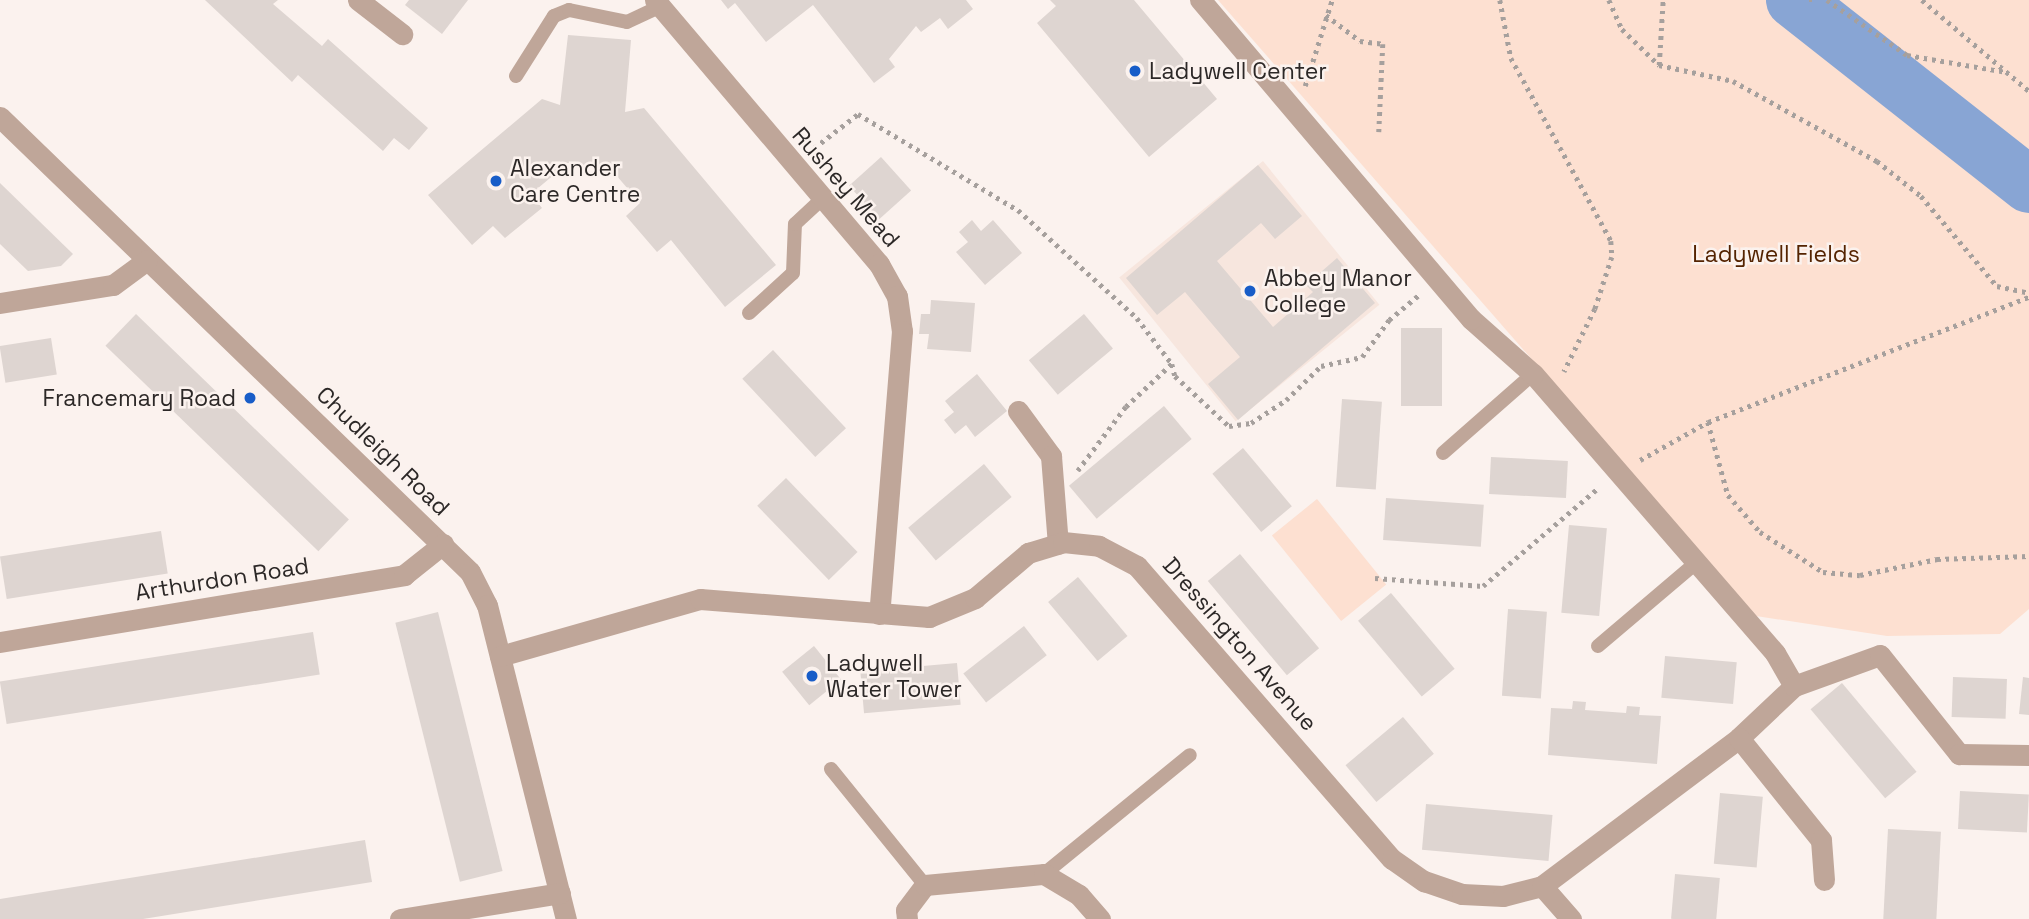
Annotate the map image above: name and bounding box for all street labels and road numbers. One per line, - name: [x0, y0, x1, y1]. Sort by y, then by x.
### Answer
- street label: Rushey Mead: [786, 121, 906, 253]
- street label: Chudleigh Road: [311, 381, 455, 521]
- street label: Dressington Avenue: [1157, 551, 1323, 737]
- street label: Arthurdon Road: [133, 552, 311, 606]

